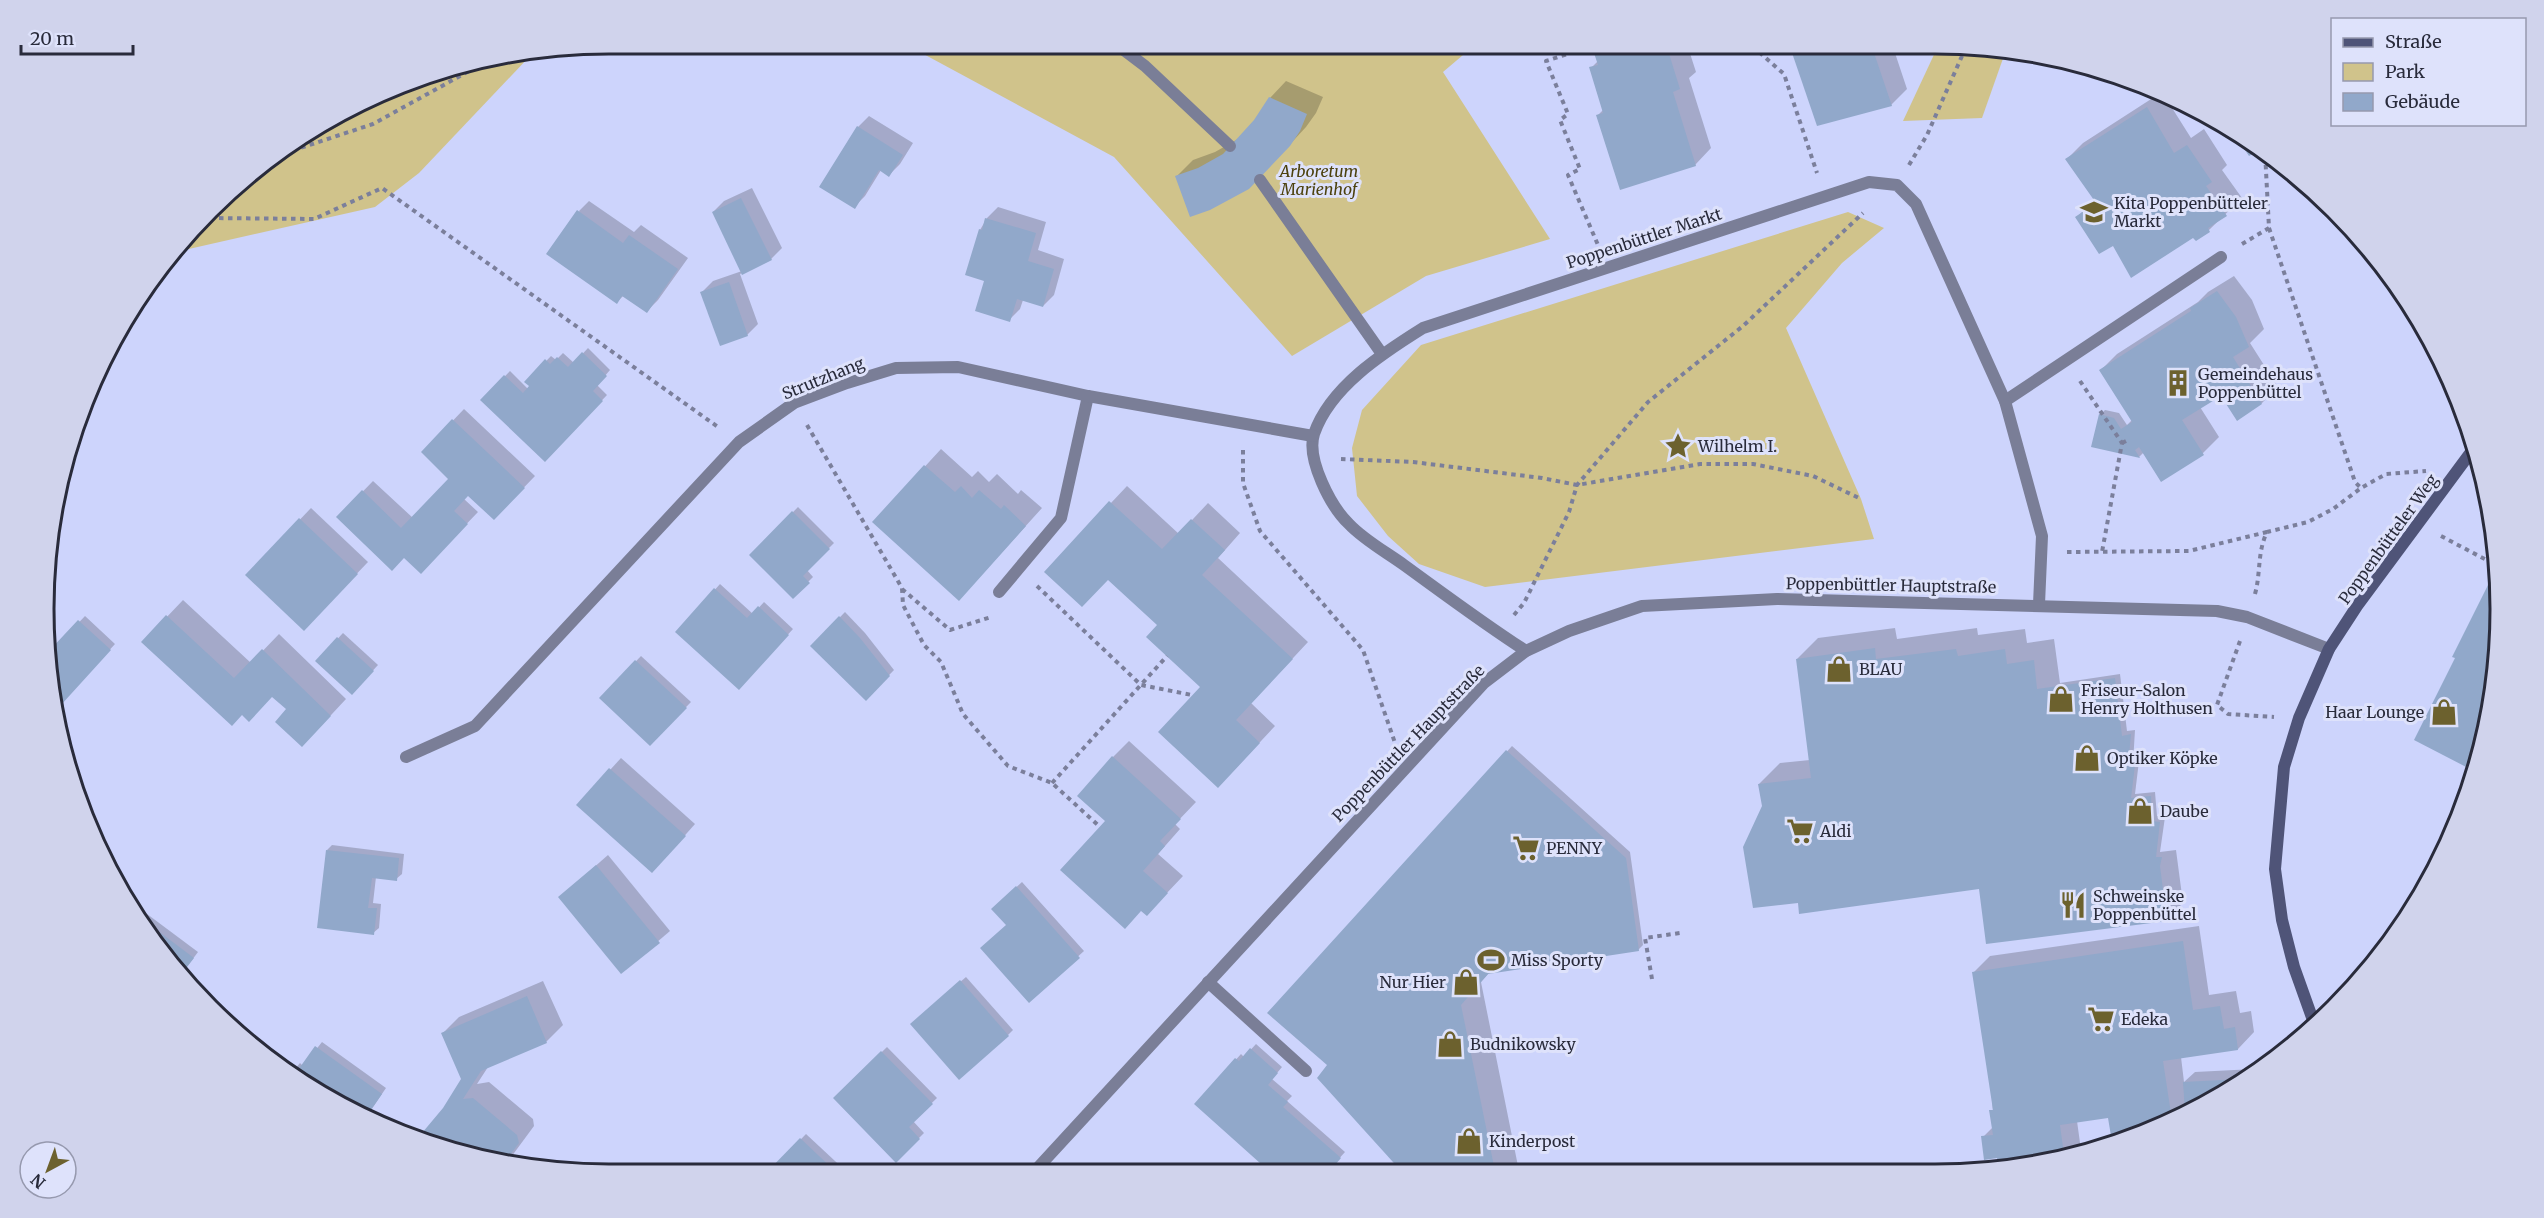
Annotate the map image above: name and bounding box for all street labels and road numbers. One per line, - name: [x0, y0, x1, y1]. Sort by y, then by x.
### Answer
- street label: Poppenbüttler Markt: [1564, 203, 1725, 273]
- street label: Strutzhang: [779, 352, 867, 404]
- street label: Poppenbütteler Weg: [2334, 470, 2442, 608]
- street label: Poppenbüttler Hauptstraße: [1786, 573, 1996, 597]
- street label: Poppenbüttler Hauptstraße: [1328, 660, 1488, 826]

